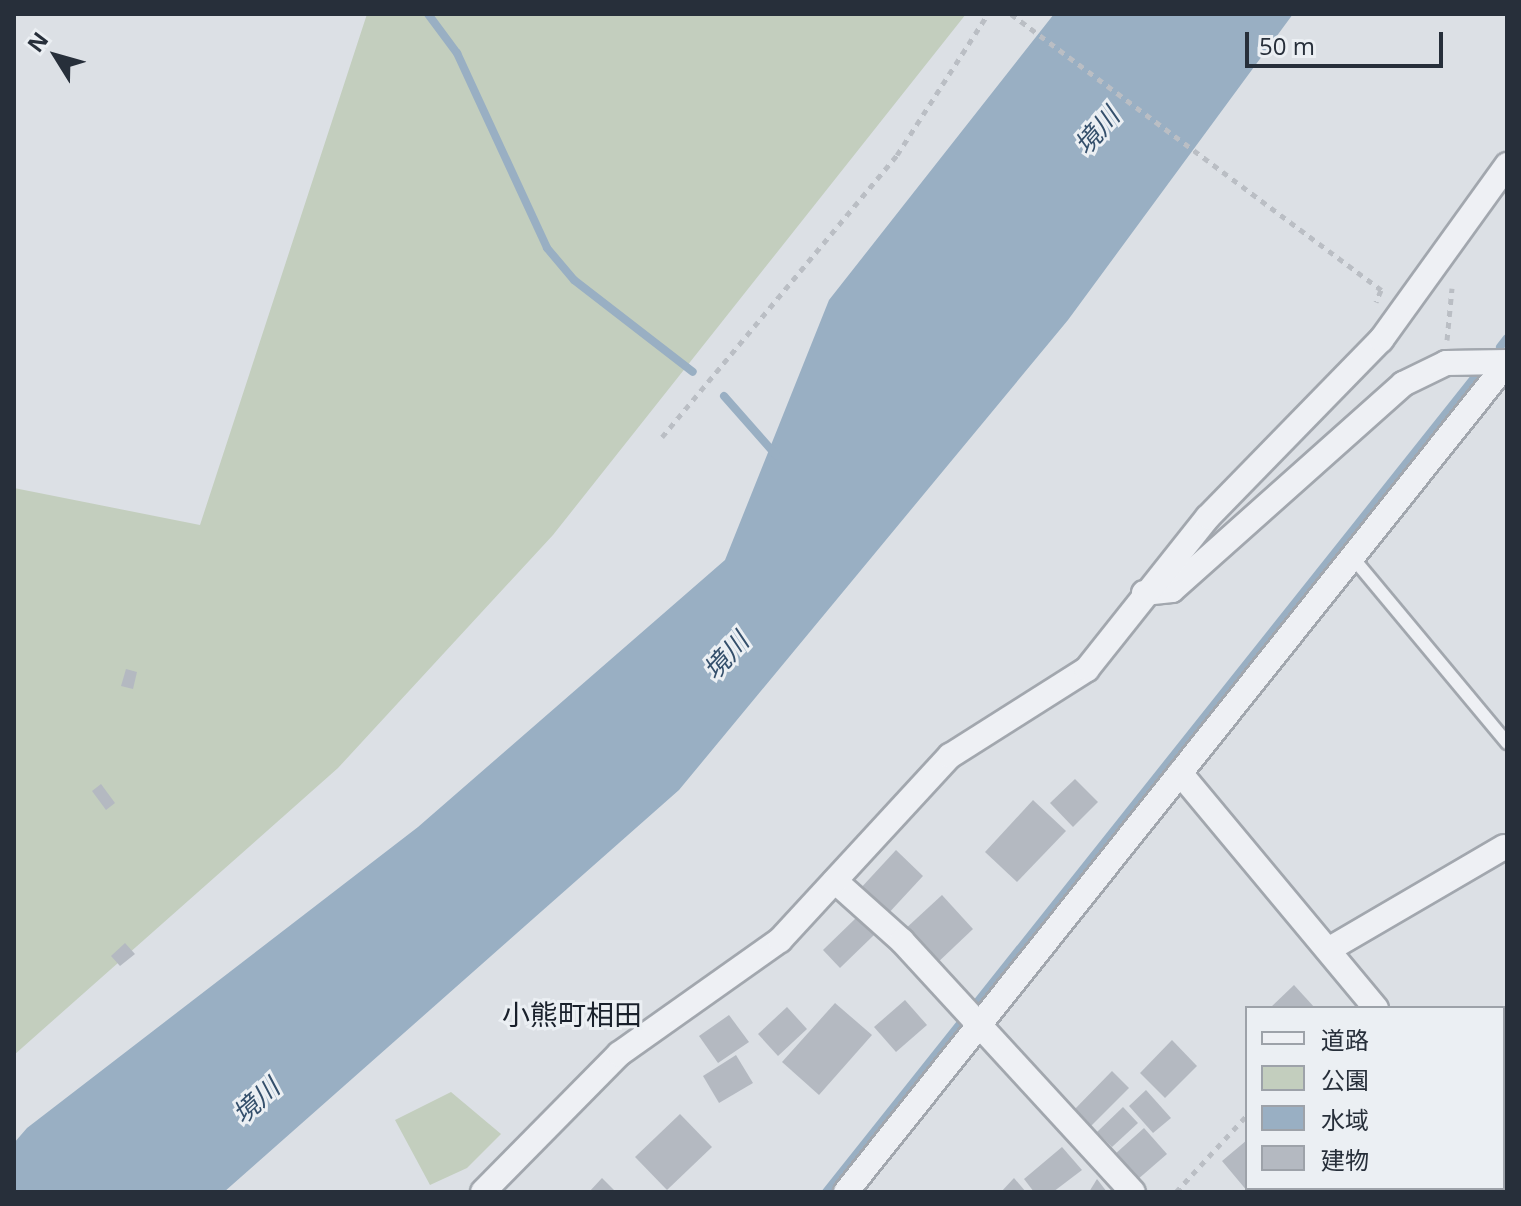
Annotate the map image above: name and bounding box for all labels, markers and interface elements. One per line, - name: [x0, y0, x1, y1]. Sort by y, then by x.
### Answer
- north arrow: [16, 16, 96, 96]
- scale bar: [1249, 16, 1447, 66]
- text: N: [19, 25, 54, 58]
- text: 50 m: [1259, 29, 1315, 62]
- water label: 境川: [1068, 101, 1126, 161]
- water label: 境川: [697, 626, 755, 686]
- district label: 小熊町相田: [502, 997, 642, 1031]
- legend: [1245, 1006, 1505, 1190]
- text: 道路: [1321, 1023, 1369, 1056]
- text: 公園: [1321, 1063, 1369, 1096]
- water label: 境川: [226, 1072, 286, 1130]
- text: 水域: [1321, 1103, 1369, 1136]
- text: 建物: [1321, 1143, 1369, 1176]

